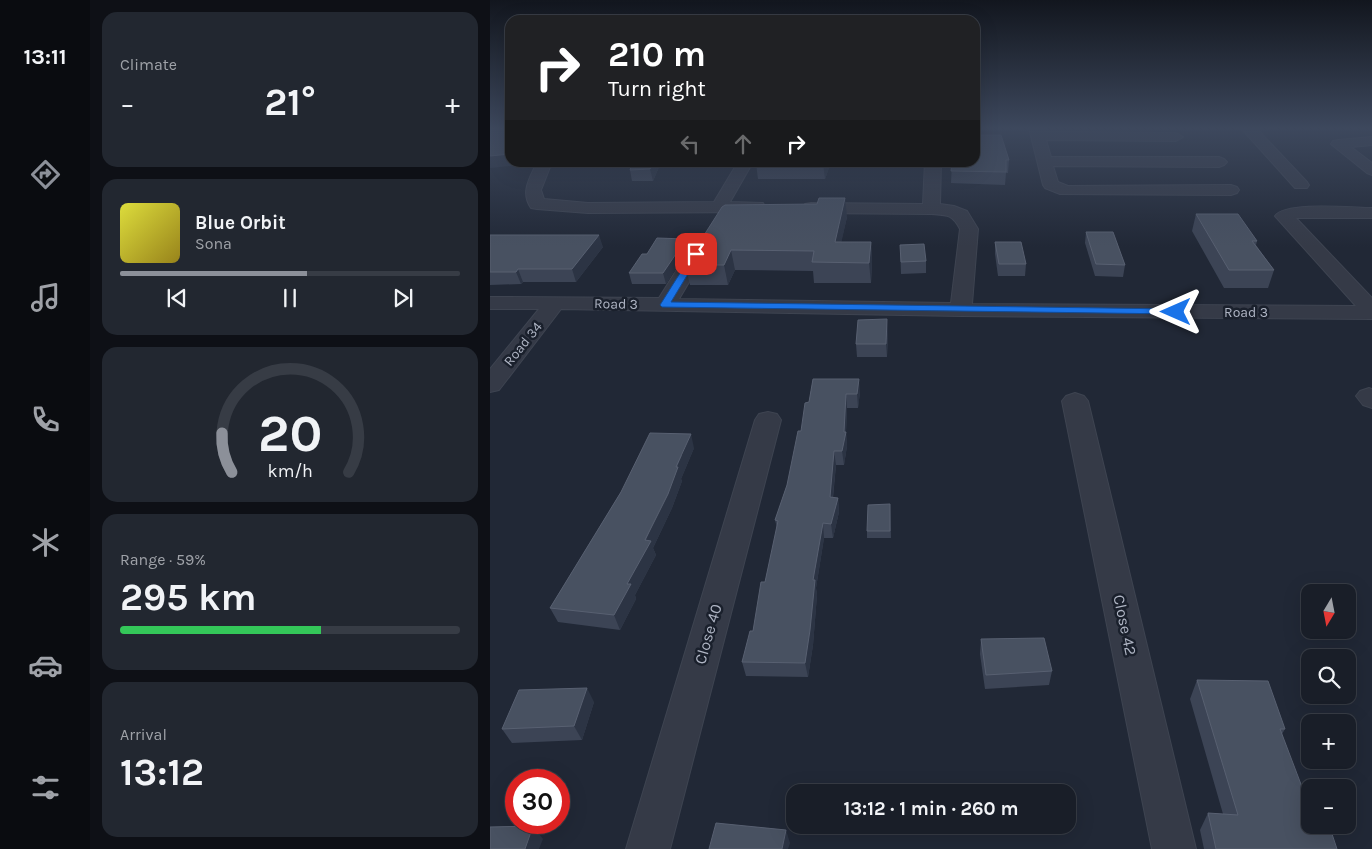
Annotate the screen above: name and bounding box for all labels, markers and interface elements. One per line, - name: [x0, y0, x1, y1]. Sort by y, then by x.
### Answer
- text: 210 m: [608, 34, 706, 75]
- icon: right: [525, 35, 590, 100]
- text: 13:11: [23, 44, 67, 70]
- text: Climate: [120, 55, 177, 74]
- text: Turn right: [608, 76, 706, 102]
- text: 21°: [264, 80, 316, 125]
- text: −: [120, 87, 135, 120]
- text: +: [445, 87, 460, 120]
- icon: left: [676, 130, 704, 158]
- icon: ahead: [729, 130, 757, 158]
- icon: right: [782, 130, 810, 158]
- icon: directions: [28, 157, 63, 192]
- text: Blue Orbit: [195, 212, 286, 234]
- pin: [675, 233, 717, 275]
- text: Sona: [195, 234, 232, 253]
- icon: arrive: [682, 240, 710, 268]
- icon: music: [28, 280, 63, 315]
- icon: previous: [163, 284, 191, 312]
- icon: pause: [276, 284, 304, 312]
- icon: next: [389, 284, 417, 312]
- position arrow: [1149, 285, 1201, 337]
- street label: Road 3: [594, 295, 638, 313]
- street label: Road 3: [1224, 304, 1268, 321]
- street label: Road 34: [500, 318, 546, 369]
- icon: phone: [28, 402, 63, 437]
- text: 20: [258, 403, 322, 464]
- text: km/h: [267, 461, 313, 482]
- icon: climate: [28, 525, 63, 560]
- text: Range · 59%: [120, 550, 206, 569]
- text: 295 km: [120, 575, 256, 620]
- north arrow: [1301, 584, 1356, 639]
- map controls: [1301, 584, 1356, 834]
- street label: Close 42: [1109, 593, 1141, 657]
- street label: Close 40: [690, 602, 726, 666]
- icon: car: [28, 648, 63, 683]
- button: search: [1301, 649, 1356, 704]
- button: +: [1301, 714, 1356, 769]
- text: Arrival: [120, 725, 167, 744]
- text: 13:12: [120, 750, 204, 795]
- speed limit sign: 30: [505, 769, 570, 834]
- icon: filters: [28, 770, 63, 805]
- button: −: [1301, 779, 1356, 834]
- text: 13:12 · 1 min · 260 m: [844, 798, 1018, 820]

